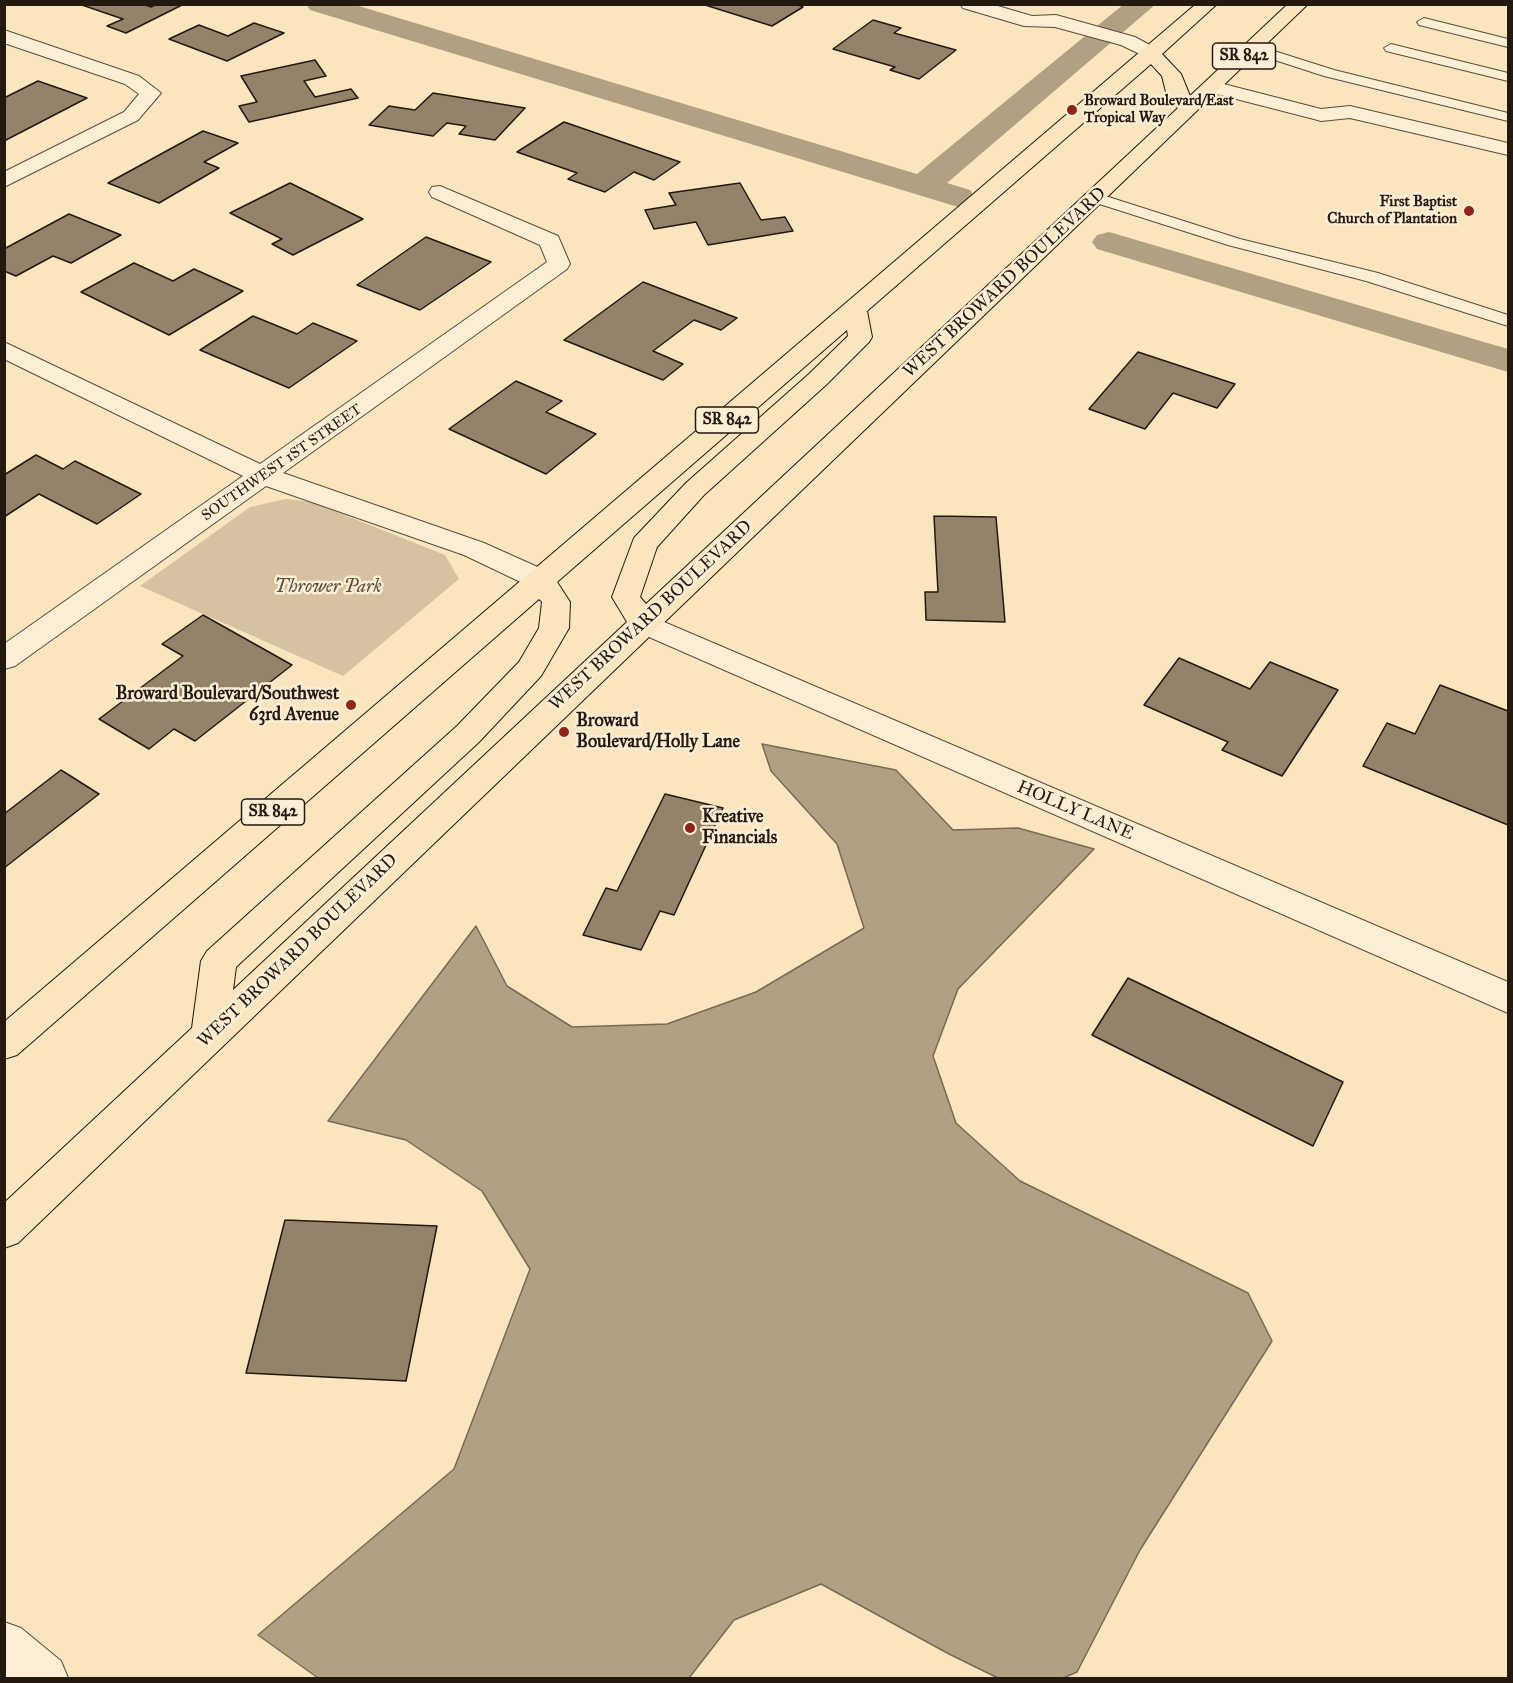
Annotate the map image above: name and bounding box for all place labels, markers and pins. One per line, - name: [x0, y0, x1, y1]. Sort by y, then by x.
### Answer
- place label: Broward Boulevard/East Tropical Way: [1084, 92, 1234, 127]
- marker: Broward Boulevard/East Tropical Way: [1065, 103, 1079, 117]
- place label: First Baptist Church of Plantation: [1327, 193, 1457, 228]
- marker: First Baptist Church of Plantation: [1462, 204, 1476, 218]
- place label: Broward Boulevard/Southwest 63rd Avenue: [115, 684, 339, 726]
- marker: Broward Boulevard/Southwest 63rd Avenue: [344, 698, 358, 712]
- place label: Broward Boulevard/Holly Lane: [576, 711, 740, 754]
- marker: Broward Boulevard/Holly Lane: [557, 725, 571, 739]
- place label: Kreative Financials: [702, 807, 777, 850]
- marker: Kreative Financials: [683, 821, 697, 835]

